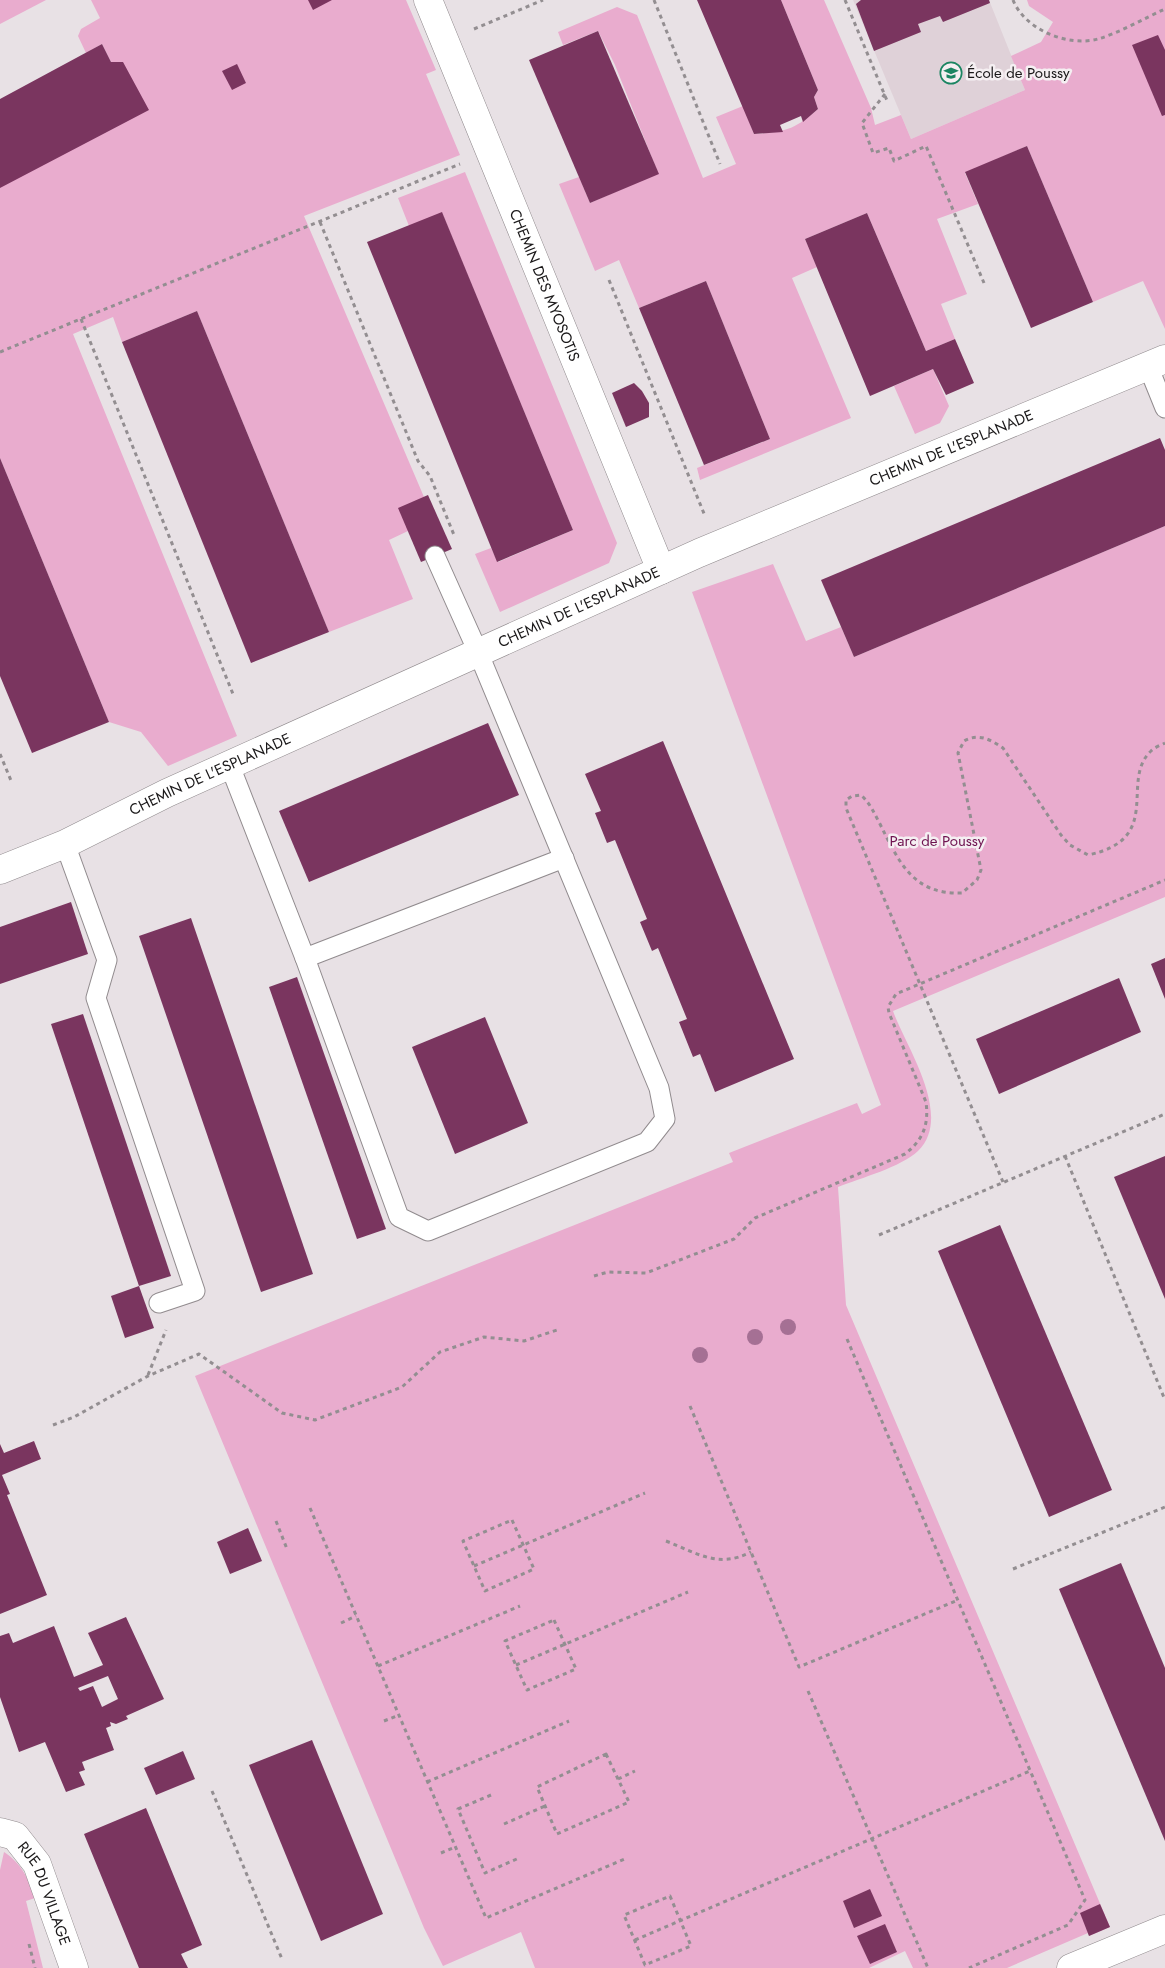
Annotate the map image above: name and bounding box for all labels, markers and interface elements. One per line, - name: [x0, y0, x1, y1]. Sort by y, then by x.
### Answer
- school or university icon: École de Poussy: [939, 61, 963, 85]
- place label: École de Poussy: [967, 62, 1070, 84]
- street label: CHEMIN DES MYOSOTIS: [504, 206, 586, 365]
- street label: CHEMIN DE L'ESPLANADE: [866, 404, 1037, 492]
- street label: CHEMIN DE L'ESPLANADE: [494, 561, 664, 653]
- street label: CHEMIN DE L'ESPLANADE: [125, 728, 294, 821]
- park label: Parc de Poussy: [890, 830, 985, 852]
- street label: RUE DU VILLAGE: [12, 1837, 76, 1948]

